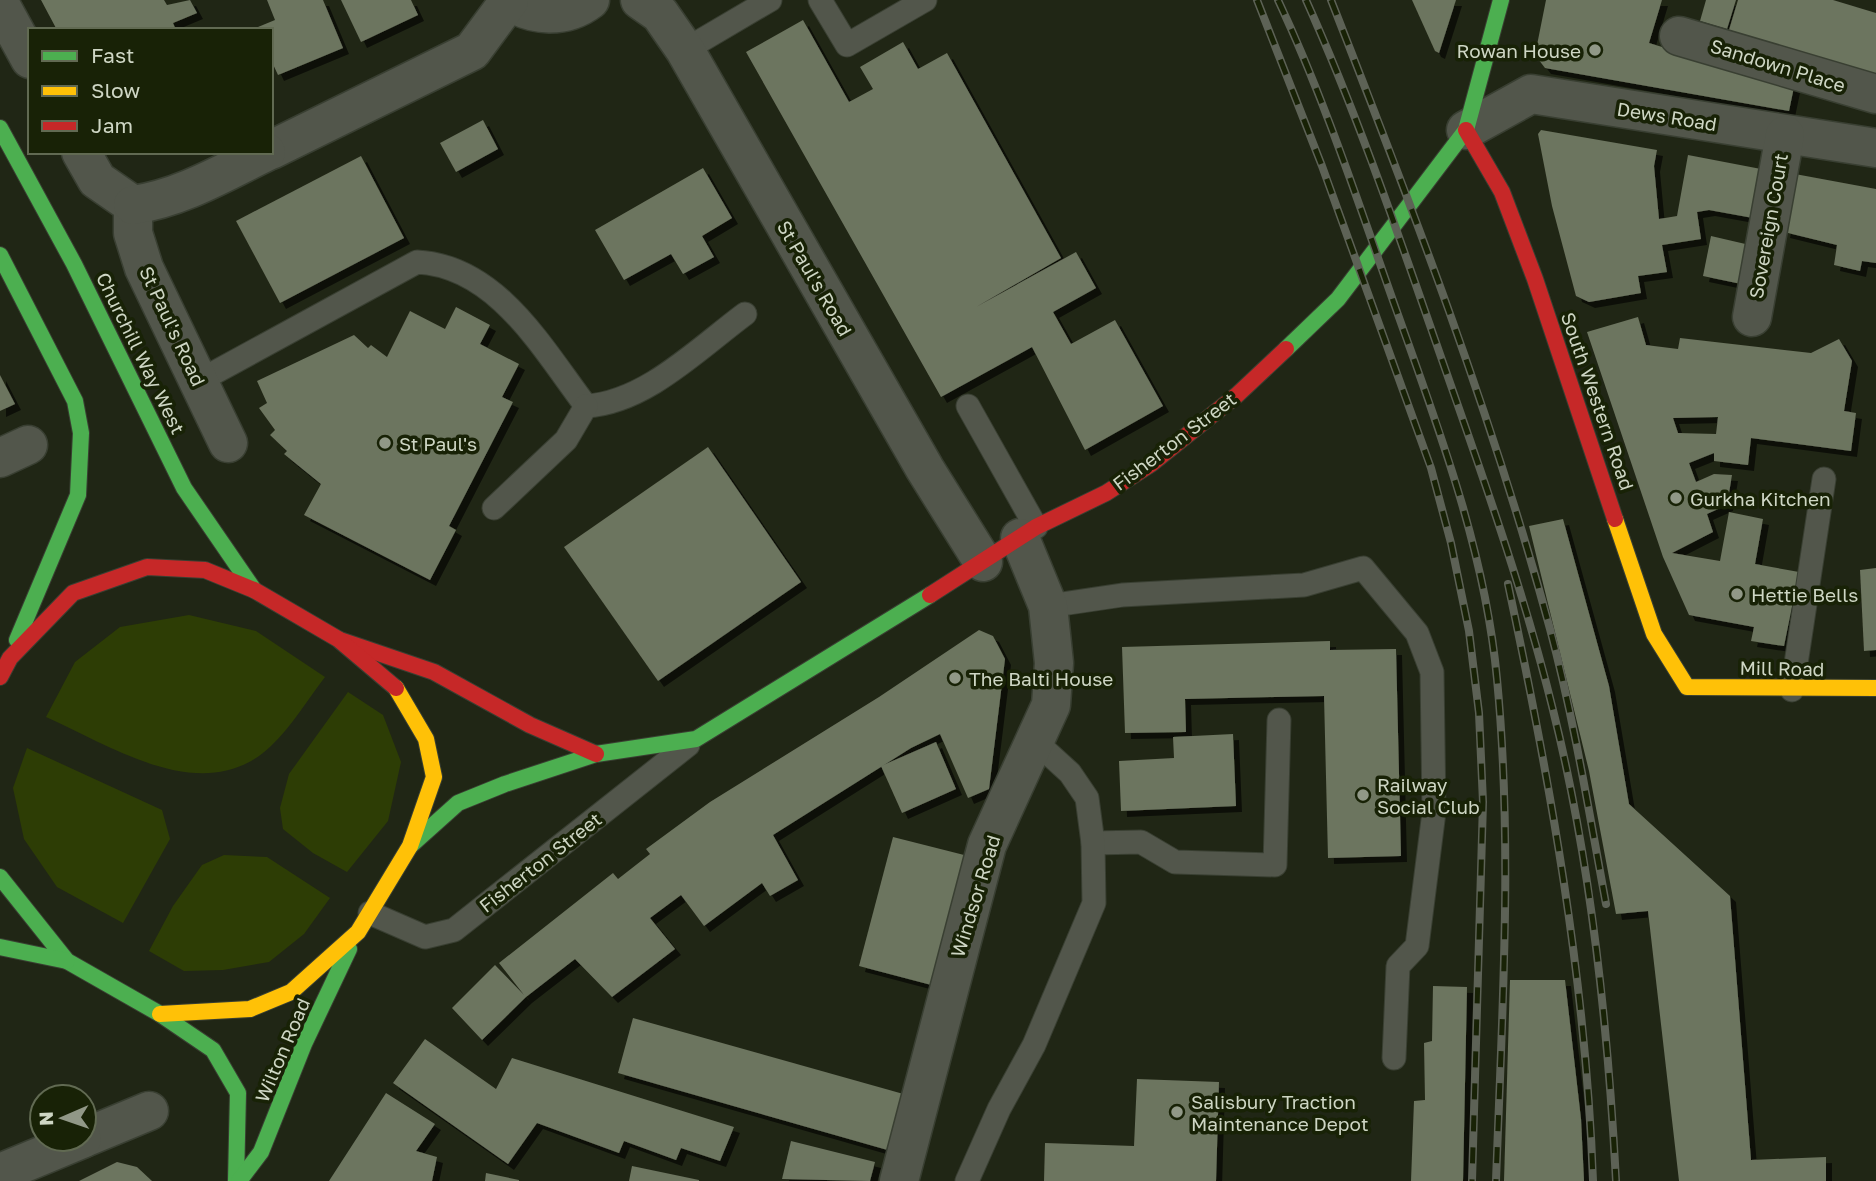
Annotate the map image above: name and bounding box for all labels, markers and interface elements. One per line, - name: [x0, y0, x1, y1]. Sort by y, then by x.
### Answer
- legend: [28, 28, 273, 154]
- street label: Sandown Place: [1708, 34, 1848, 96]
- place label: Rowan House: [1456, 39, 1581, 62]
- text: Fast: [91, 42, 134, 68]
- marker: Rowan House: [1587, 42, 1603, 58]
- text: Slow: [91, 77, 140, 103]
- street label: Dews Road: [1615, 97, 1719, 135]
- text: Jam: [91, 112, 133, 138]
- street label: Sovereign Court: [1744, 152, 1792, 300]
- street label: St Paul's Road: [773, 216, 857, 340]
- street label: St Paul's Road: [135, 262, 211, 390]
- street label: Churchill Way West: [92, 269, 190, 437]
- street label: South Western Road: [1557, 309, 1639, 493]
- street label: Fisherton Street: [1108, 387, 1240, 495]
- place label: St Paul's: [399, 432, 477, 455]
- marker: St Paul's: [377, 435, 393, 451]
- place label: Gurkha Kitchen: [1690, 487, 1831, 510]
- marker: Gurkha Kitchen: [1668, 490, 1684, 506]
- place label: Hettie Bells: [1751, 583, 1858, 606]
- marker: Hettie Bells: [1729, 586, 1745, 602]
- street label: Mill Road: [1739, 656, 1825, 680]
- place label: The Balti House: [969, 667, 1113, 690]
- marker: The Balti House: [947, 670, 963, 686]
- place label: Railway Social Club: [1377, 773, 1480, 818]
- marker: Railway Social Club: [1355, 787, 1371, 803]
- street label: Fisherton Street: [474, 807, 606, 917]
- street label: Windsor Road: [945, 832, 1005, 960]
- street label: Wilton Road: [250, 994, 314, 1106]
- north arrow: [28, 1083, 98, 1153]
- place label: Salisbury Traction Maintenance Depot: [1191, 1090, 1369, 1135]
- marker: Salisbury Traction Maintenance Depot: [1169, 1104, 1185, 1120]
- text: N: [34, 1111, 57, 1126]

